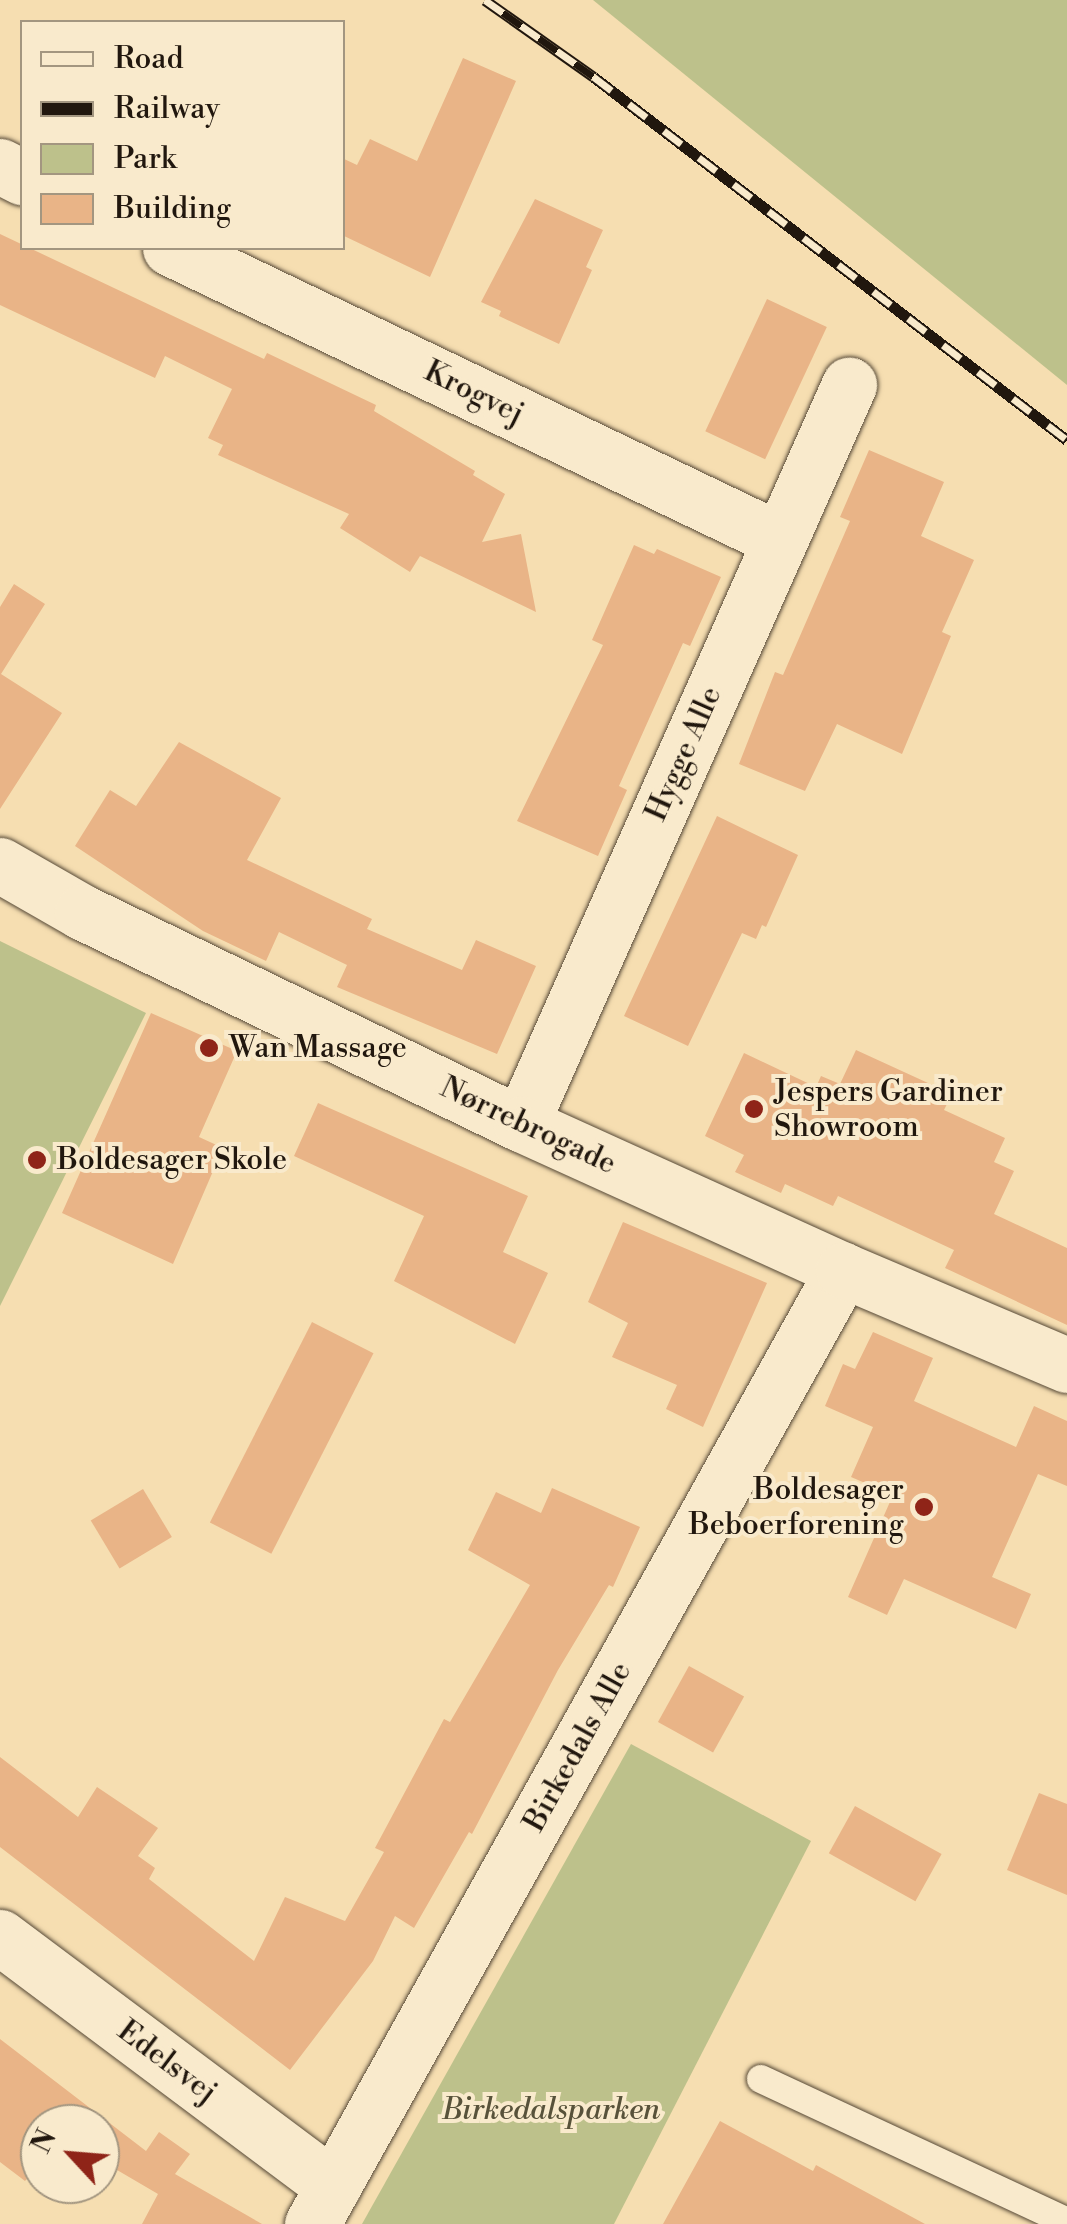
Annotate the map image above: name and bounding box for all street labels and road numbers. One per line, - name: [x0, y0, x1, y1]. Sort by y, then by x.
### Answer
- street label: Krogvej: [418, 354, 530, 432]
- street label: Hygge Alle: [638, 681, 730, 827]
- street label: Nørrebrogade: [434, 1070, 622, 1182]
- street label: Birkedals Alle: [517, 1656, 639, 1838]
- street label: Edelsvej: [110, 2013, 224, 2111]

